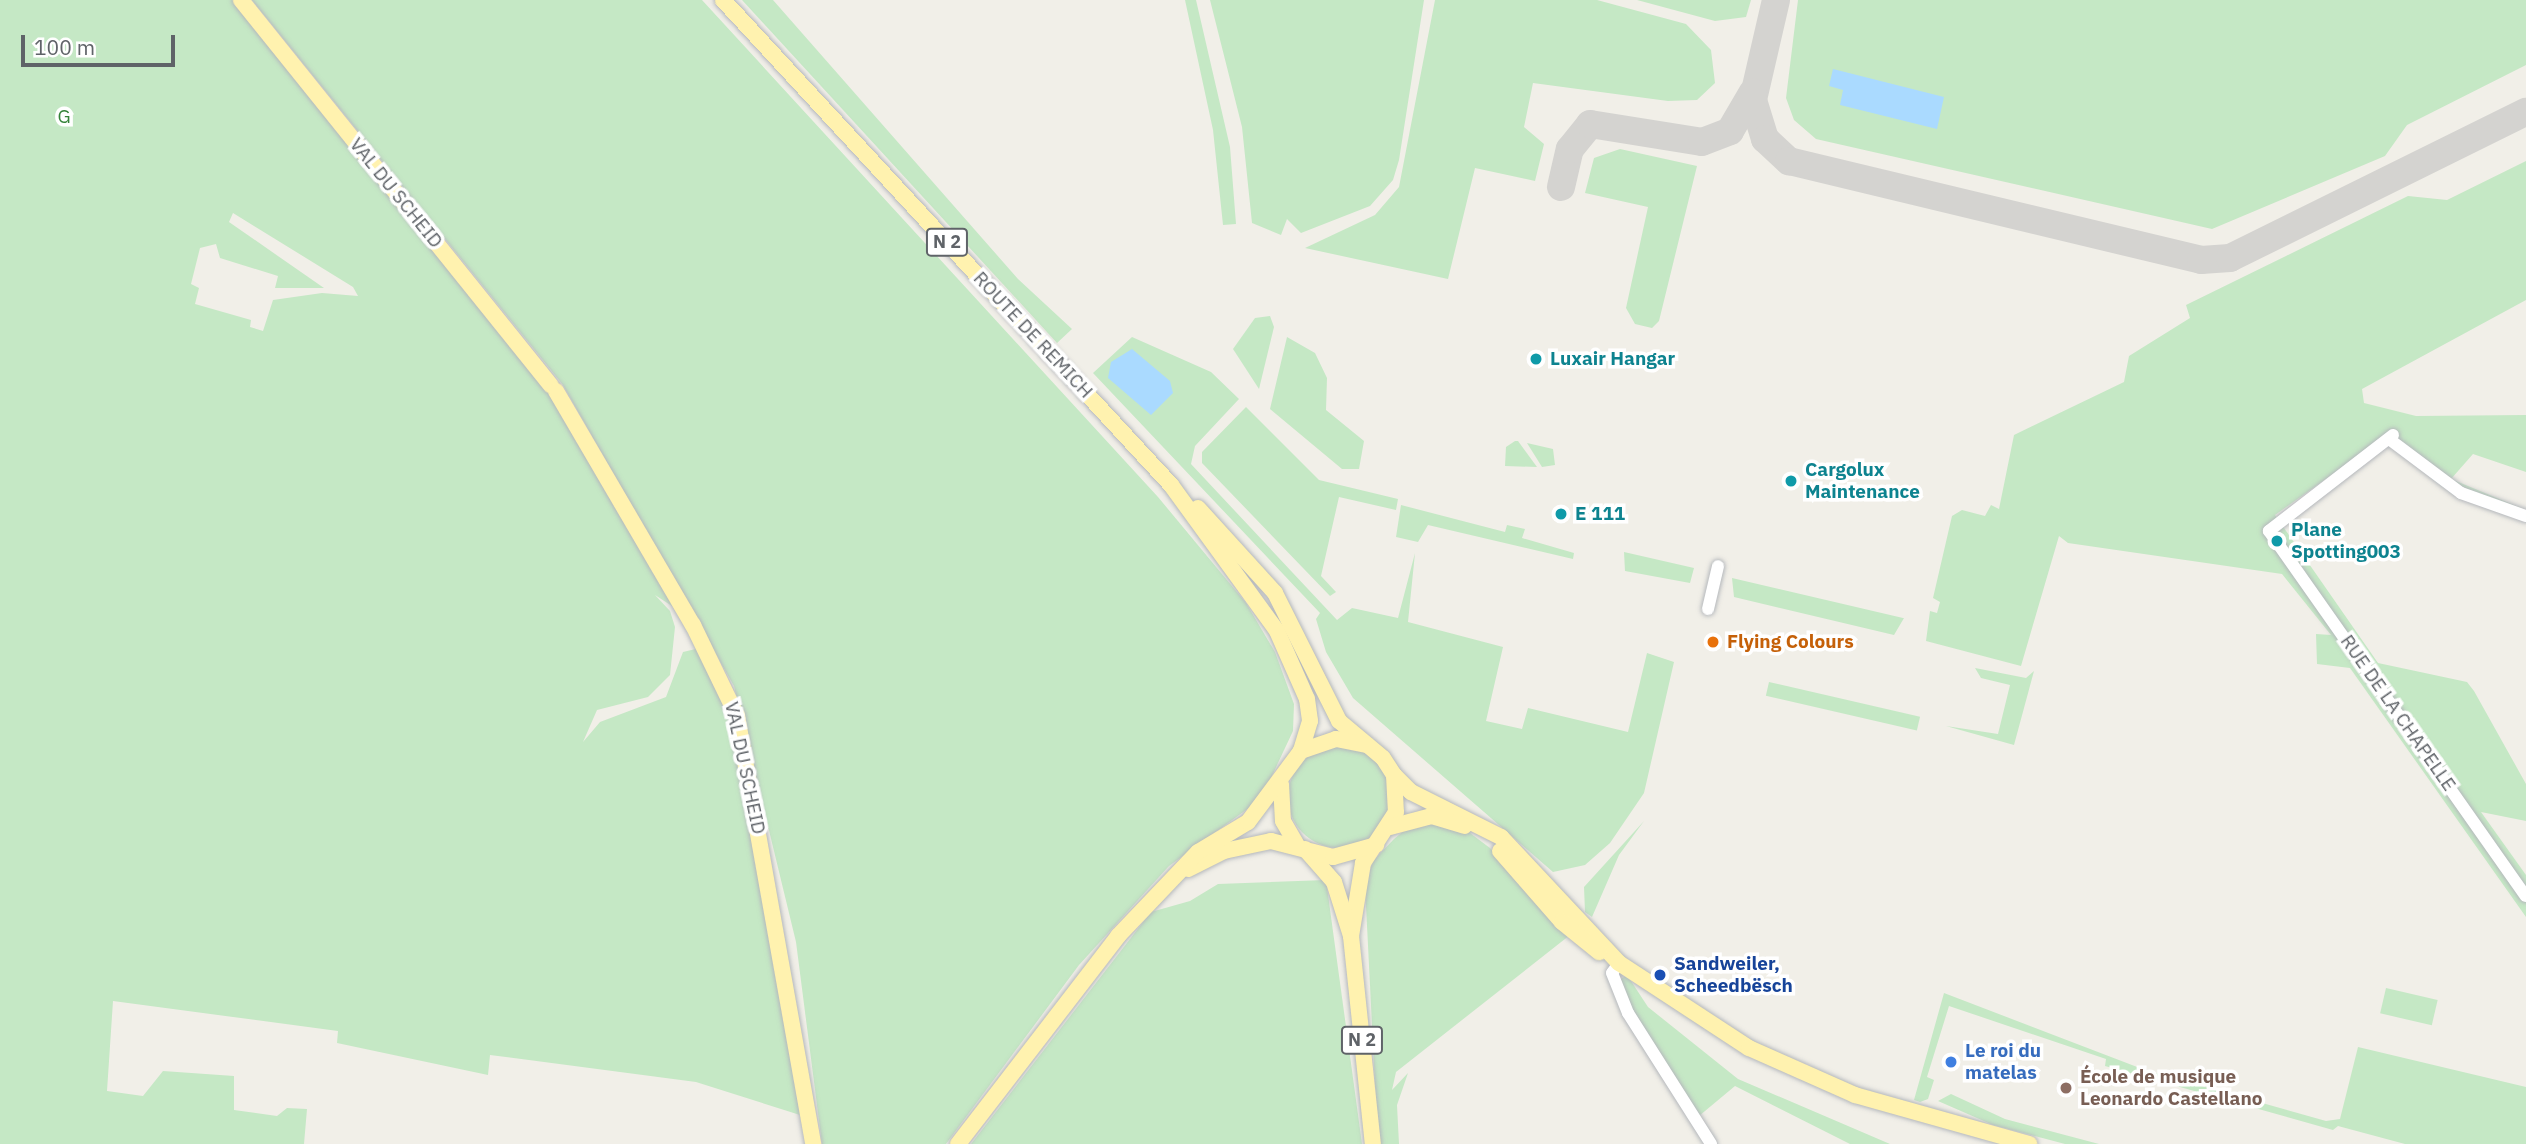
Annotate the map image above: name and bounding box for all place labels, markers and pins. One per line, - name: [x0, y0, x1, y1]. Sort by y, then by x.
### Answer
- place label: Luxair Hangar: [1550, 348, 1675, 370]
- marker: Luxair Hangar: [1528, 351, 1544, 367]
- place label: Cargolux Maintenance: [1805, 459, 1920, 503]
- marker: Cargolux Maintenance: [1783, 473, 1799, 489]
- place label: E 111: [1575, 503, 1625, 525]
- marker: E 111: [1553, 506, 1569, 522]
- place label: Plane Spotting003: [2291, 519, 2401, 563]
- marker: Plane Spotting003: [2269, 533, 2285, 549]
- place label: Flying Colours: [1727, 631, 1854, 653]
- marker: Flying Colours: [1705, 634, 1721, 650]
- place label: Sandweiler, Scheedbësch: [1674, 953, 1793, 997]
- marker: Sandweiler, Scheedbësch: [1652, 967, 1668, 983]
- place label: Le roi du matelas: [1965, 1040, 2041, 1084]
- marker: Le roi du matelas: [1943, 1054, 1959, 1070]
- place label: École de musique Leonardo Castellano: [2080, 1066, 2262, 1110]
- marker: École de musique Leonardo Castellano: [2058, 1080, 2074, 1096]

